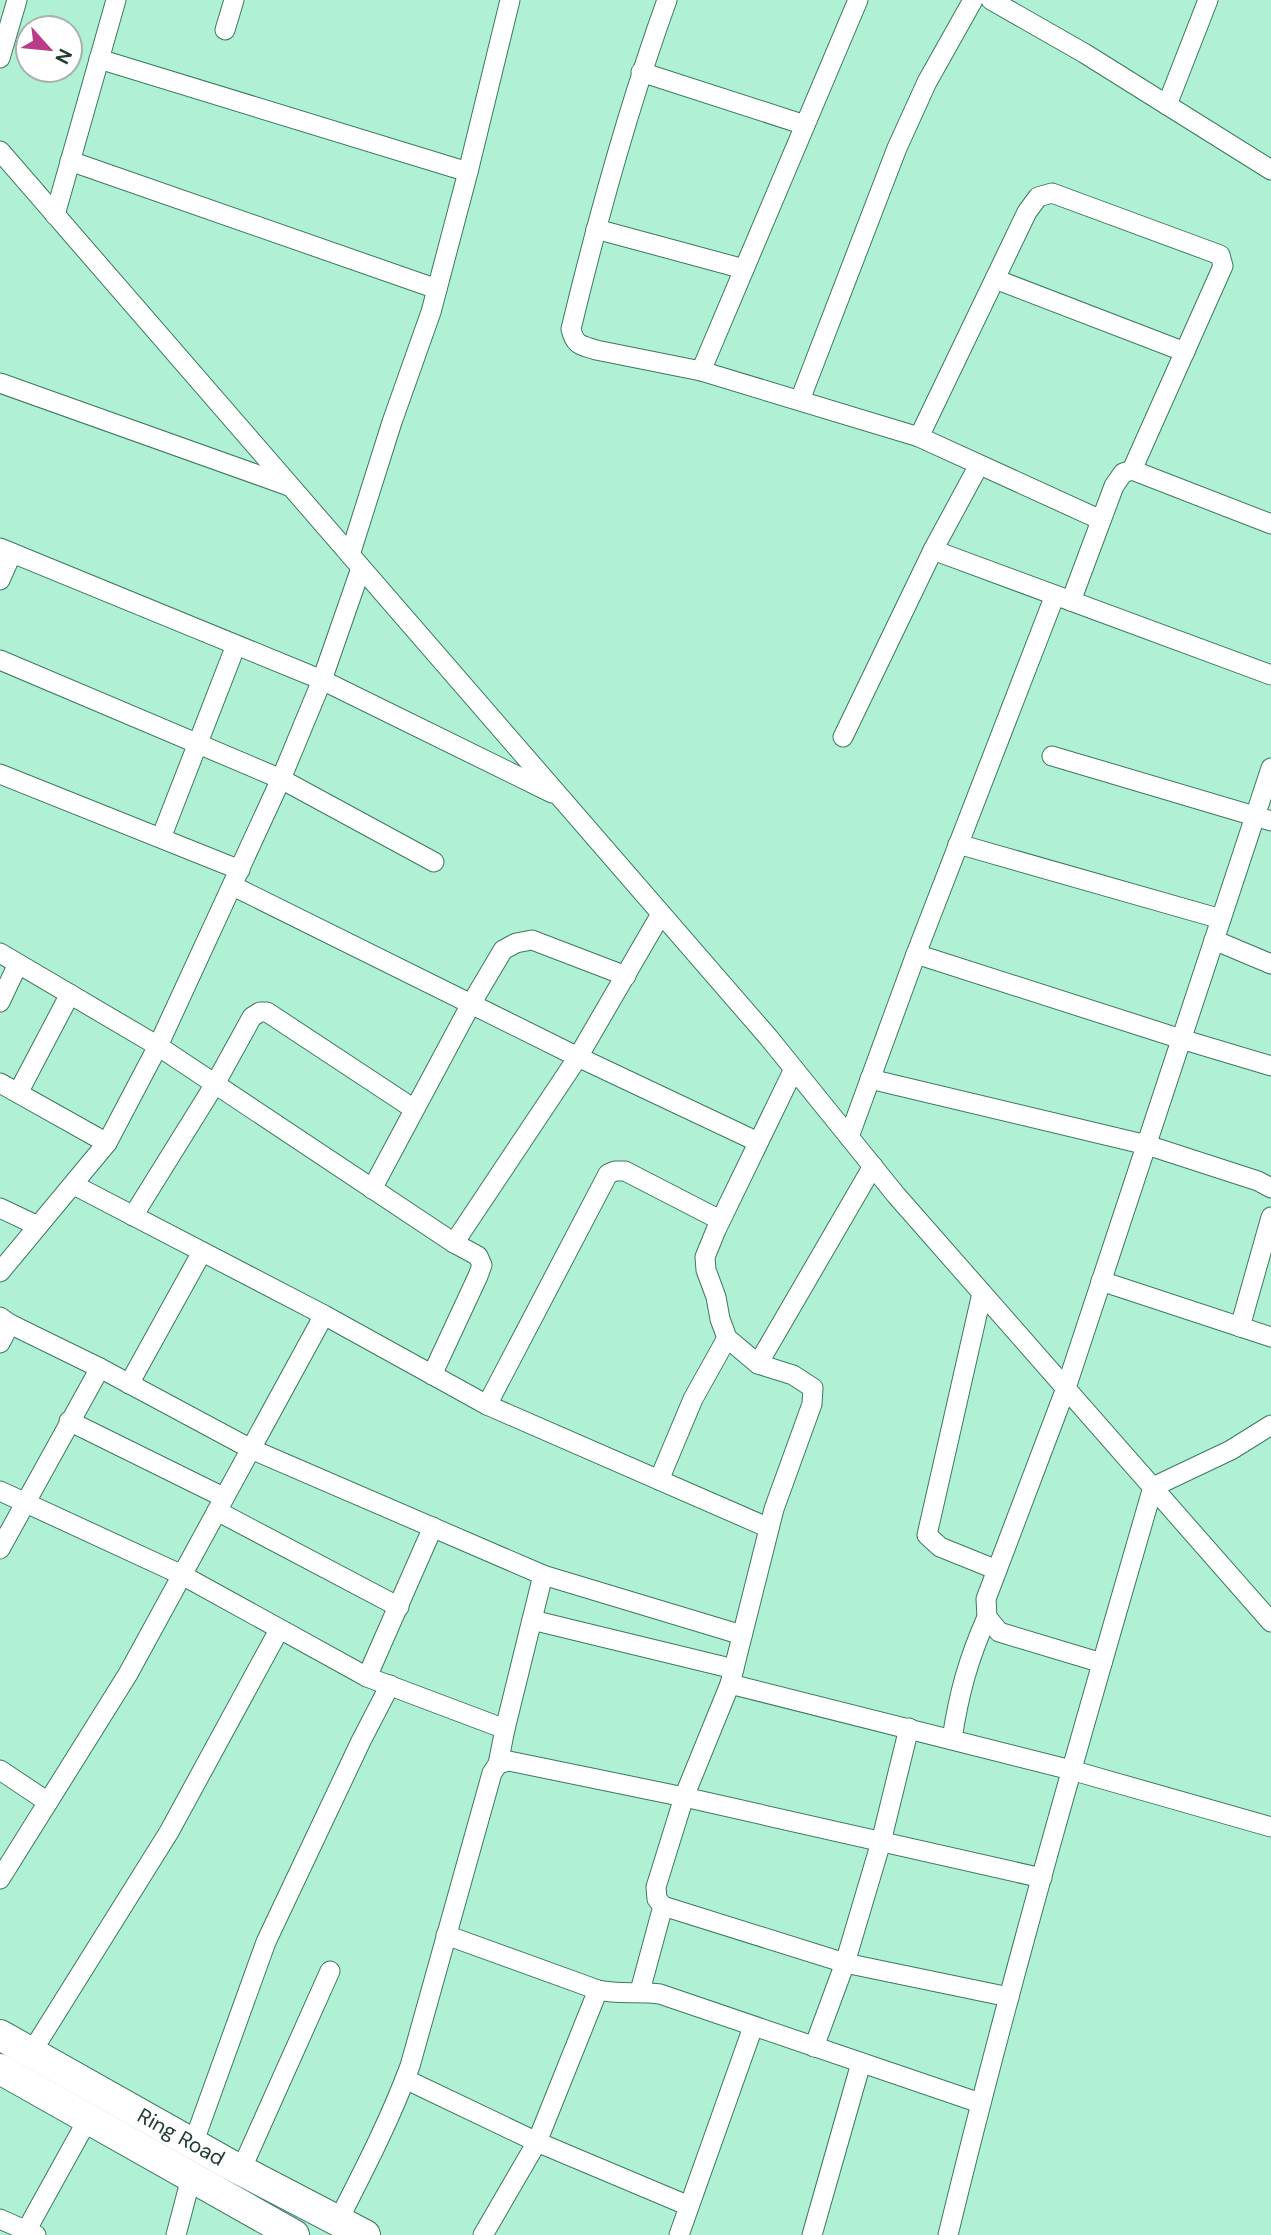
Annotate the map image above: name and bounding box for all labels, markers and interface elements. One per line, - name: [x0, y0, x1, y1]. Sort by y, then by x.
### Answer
- north arrow: [14, 14, 84, 84]
- text: N: [49, 45, 78, 68]
- street label: Ring Road: [132, 2102, 230, 2172]

